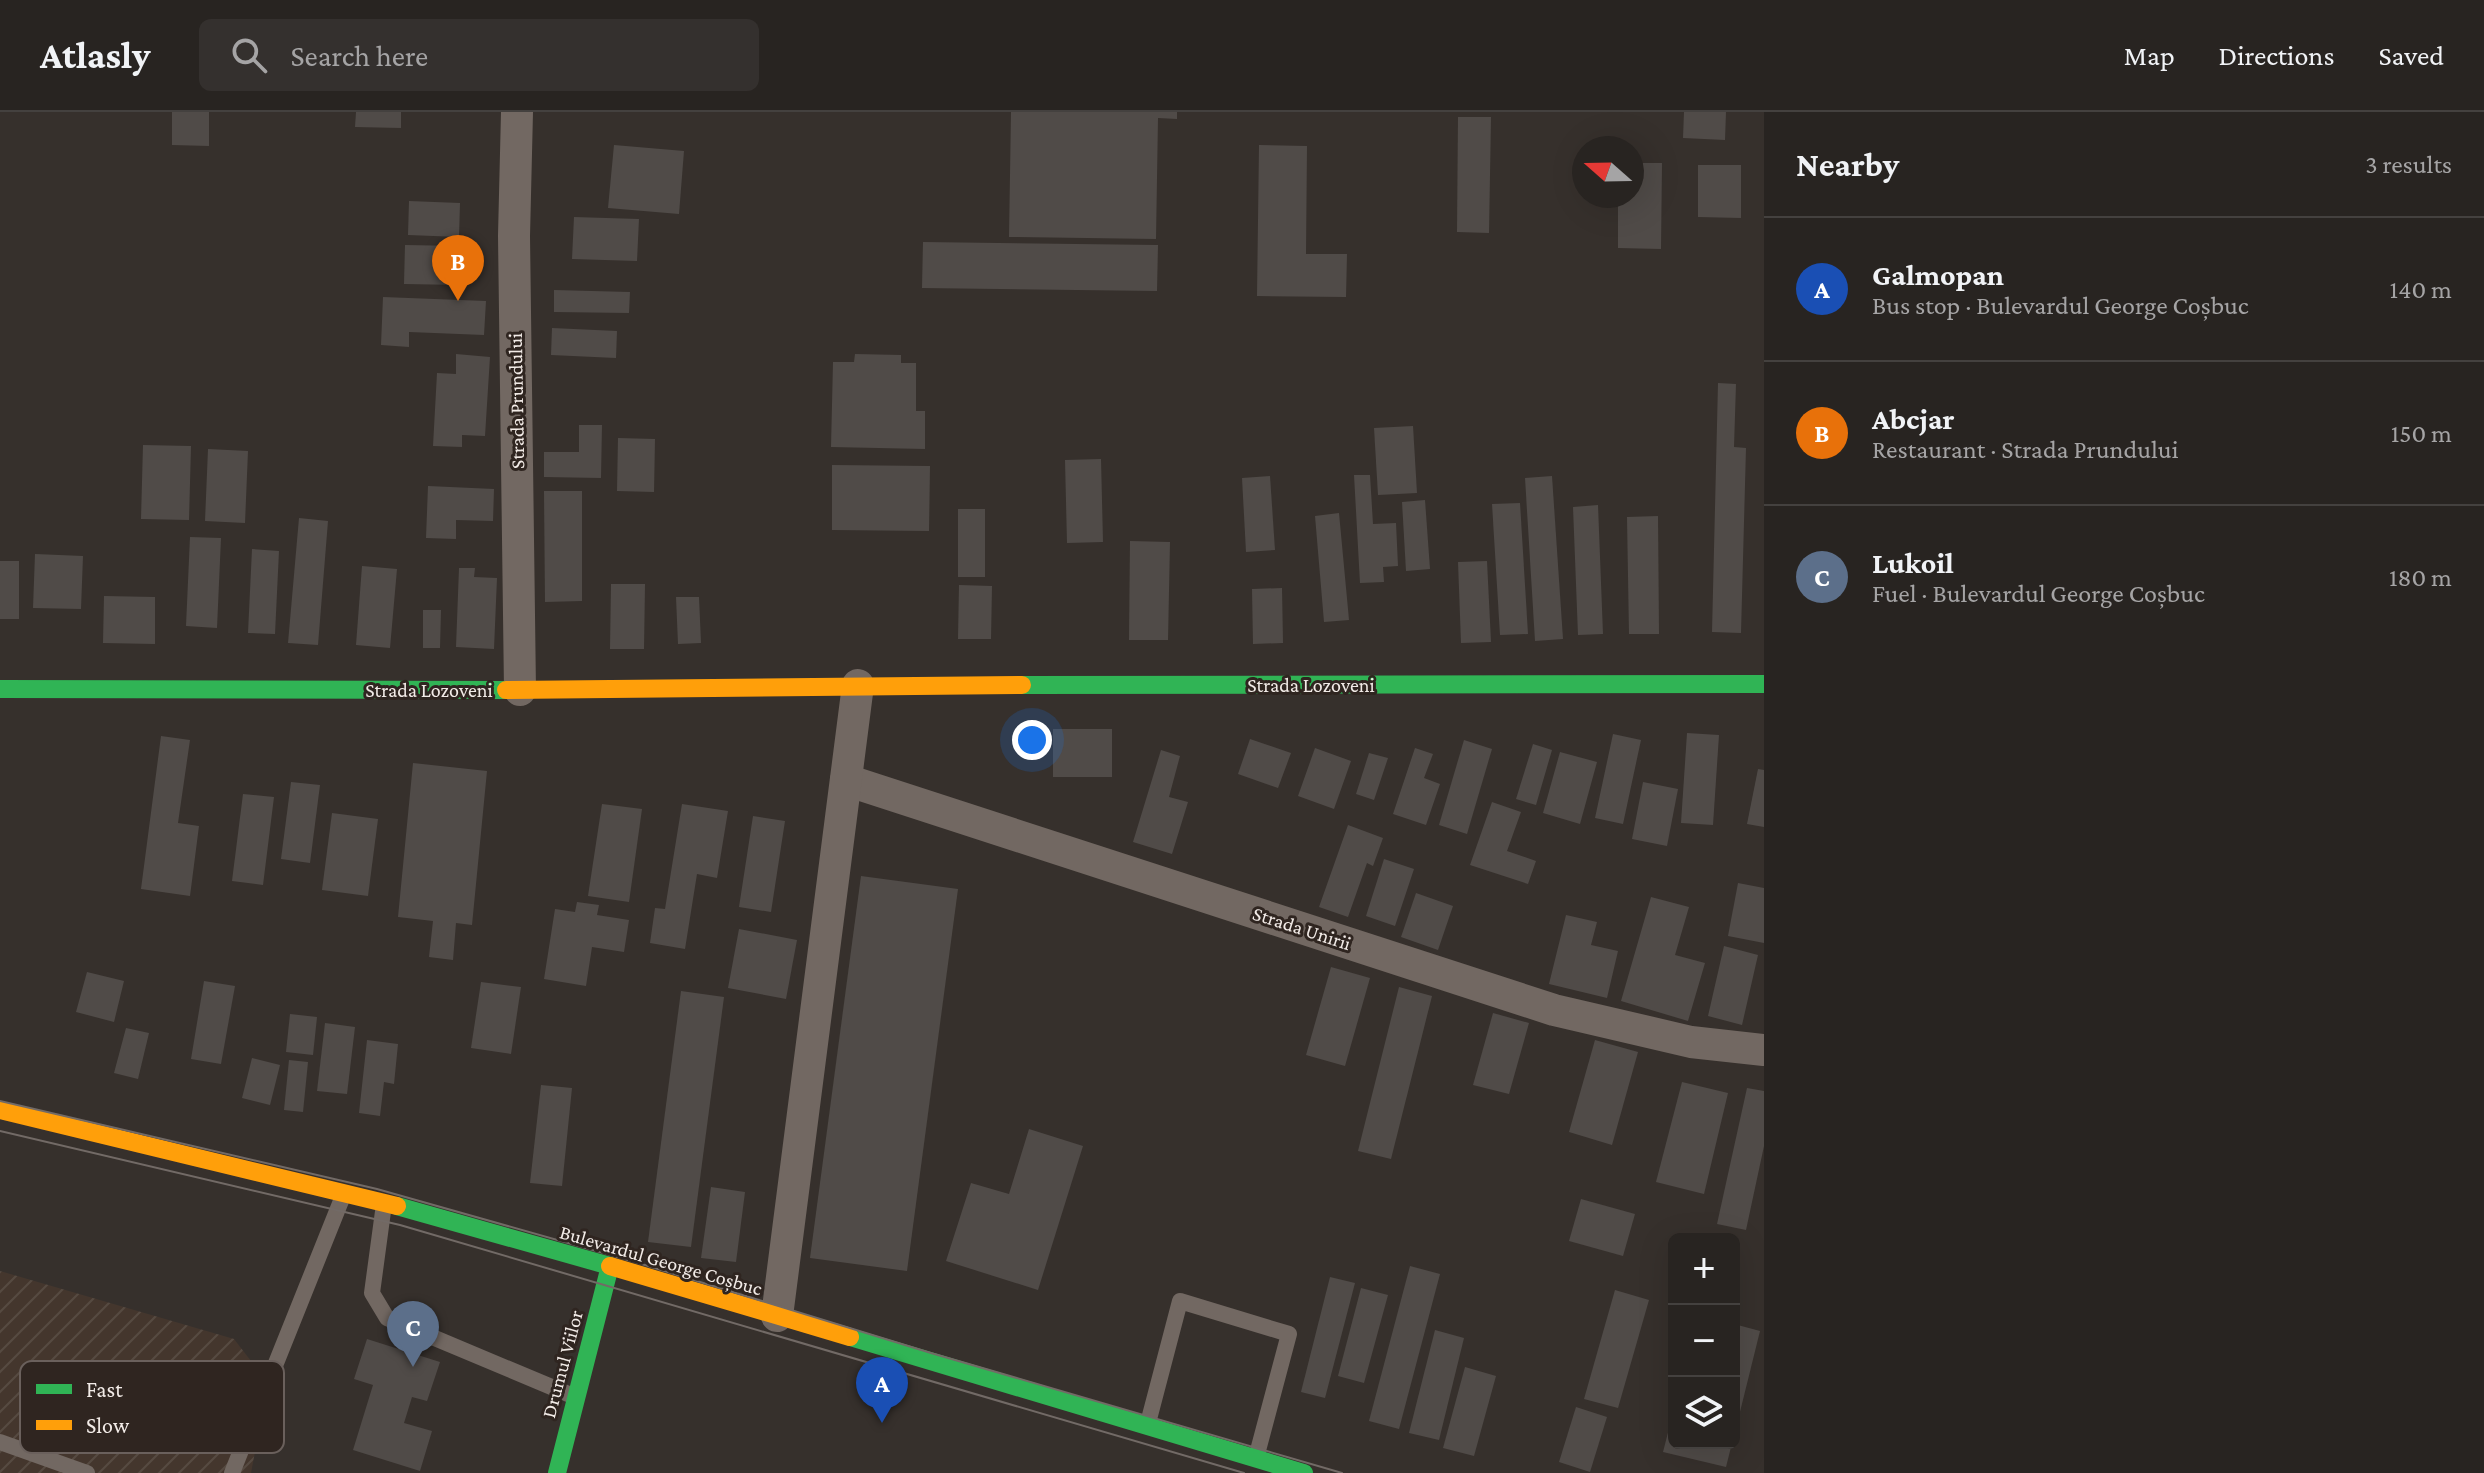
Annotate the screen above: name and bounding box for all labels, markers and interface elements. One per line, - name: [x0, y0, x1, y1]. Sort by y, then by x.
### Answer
- search box: [199, 19, 759, 91]
- icon: search: [227, 33, 271, 77]
- text: Atlasly: [40, 34, 151, 76]
- text: Search here: [291, 39, 428, 72]
- text: Map: [2124, 40, 2175, 71]
- text: Directions: [2219, 40, 2334, 71]
- text: Saved: [2378, 40, 2444, 71]
- north arrow: [1572, 136, 1644, 208]
- text: Nearby: [1796, 146, 1899, 183]
- text: 3 results: [2365, 150, 2452, 179]
- pin: B: [432, 235, 484, 301]
- text: Galmopan: [1872, 258, 2004, 291]
- text: A: [1814, 275, 1830, 304]
- text: 140 m: [2390, 275, 2452, 304]
- text: Bus stop · Bulevardul George Coșbuc: [1872, 291, 2249, 320]
- street label: Strada Prundului: [504, 333, 528, 469]
- text: Abcjar: [1872, 402, 1955, 435]
- text: B: [1814, 419, 1830, 448]
- text: 150 m: [2391, 419, 2452, 448]
- text: Restaurant · Strada Prundului: [1872, 435, 2178, 464]
- text: Lukoil: [1872, 546, 1954, 579]
- text: C: [1814, 563, 1830, 592]
- text: 180 m: [2389, 563, 2452, 592]
- text: Fuel · Bulevardul George Coșbuc: [1872, 579, 2205, 608]
- street label: Strada Lozoveni: [1247, 674, 1375, 696]
- street label: Strada Lozoveni: [365, 679, 493, 701]
- your location: [1012, 720, 1052, 760]
- street label: Strada Unirii: [1250, 902, 1354, 954]
- street label: Bulevardul George Coșbuc: [557, 1221, 765, 1302]
- map controls: [1668, 1233, 1740, 1449]
- button: +: [1668, 1233, 1740, 1305]
- pin: C: [387, 1301, 439, 1367]
- button: −: [1668, 1305, 1740, 1377]
- street label: Drumul Viilor: [537, 1308, 587, 1420]
- pin: A: [856, 1357, 908, 1423]
- legend: [20, 1361, 284, 1453]
- text: Fast: [86, 1377, 123, 1402]
- button: layers: [1668, 1377, 1740, 1449]
- text: Slow: [86, 1413, 130, 1438]

